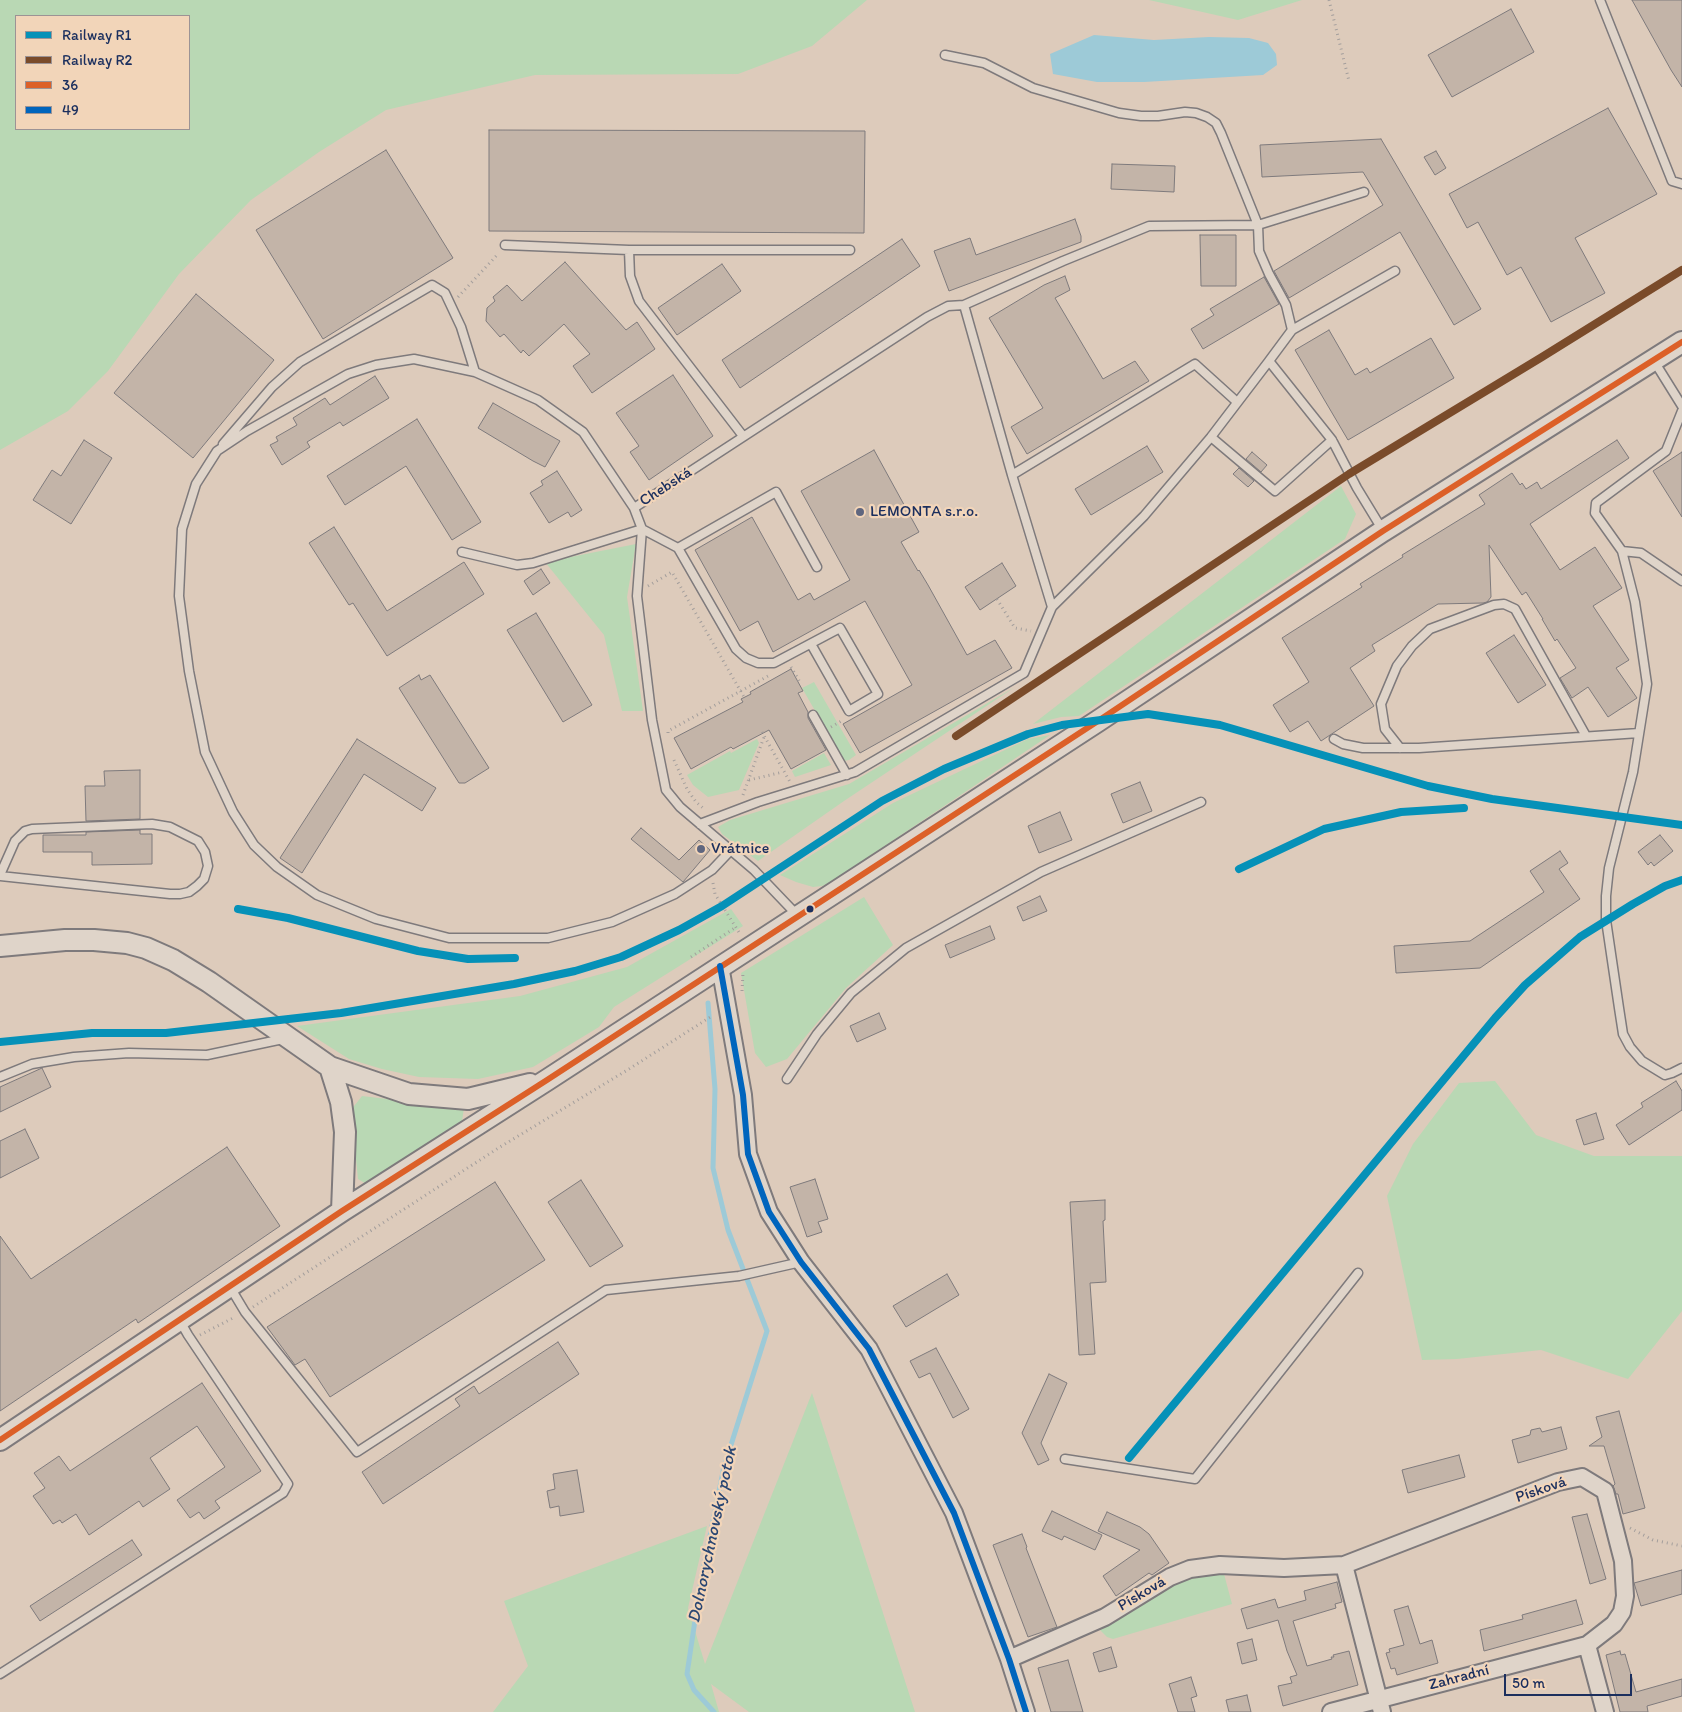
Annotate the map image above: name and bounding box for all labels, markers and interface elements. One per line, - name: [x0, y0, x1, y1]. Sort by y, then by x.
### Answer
- legend: [15, 15, 190, 130]
- text: Railway R1: [62, 26, 131, 44]
- text: Railway R2: [62, 51, 132, 69]
- text: 36: [62, 76, 78, 94]
- text: 49: [62, 101, 79, 119]
- street label: Chebská: [636, 463, 696, 511]
- place label: LEMONTA s.r.o.: [870, 502, 978, 522]
- marker: LEMONTA s.r.o.: [854, 506, 866, 518]
- place label: Vrátnice: [711, 839, 769, 859]
- marker: Vrátnice: [695, 843, 707, 855]
- unlabelled marker: [805, 904, 815, 914]
- water label: Dolnorychnovský potok: [684, 1445, 742, 1625]
- street label: Písková: [1513, 1472, 1569, 1508]
- street label: Písková: [1115, 1572, 1169, 1616]
- street label: Zahradní: [1427, 1661, 1491, 1695]
- scale bar: [1507, 1664, 1634, 1696]
- text: 50 m: [1512, 1674, 1545, 1692]

